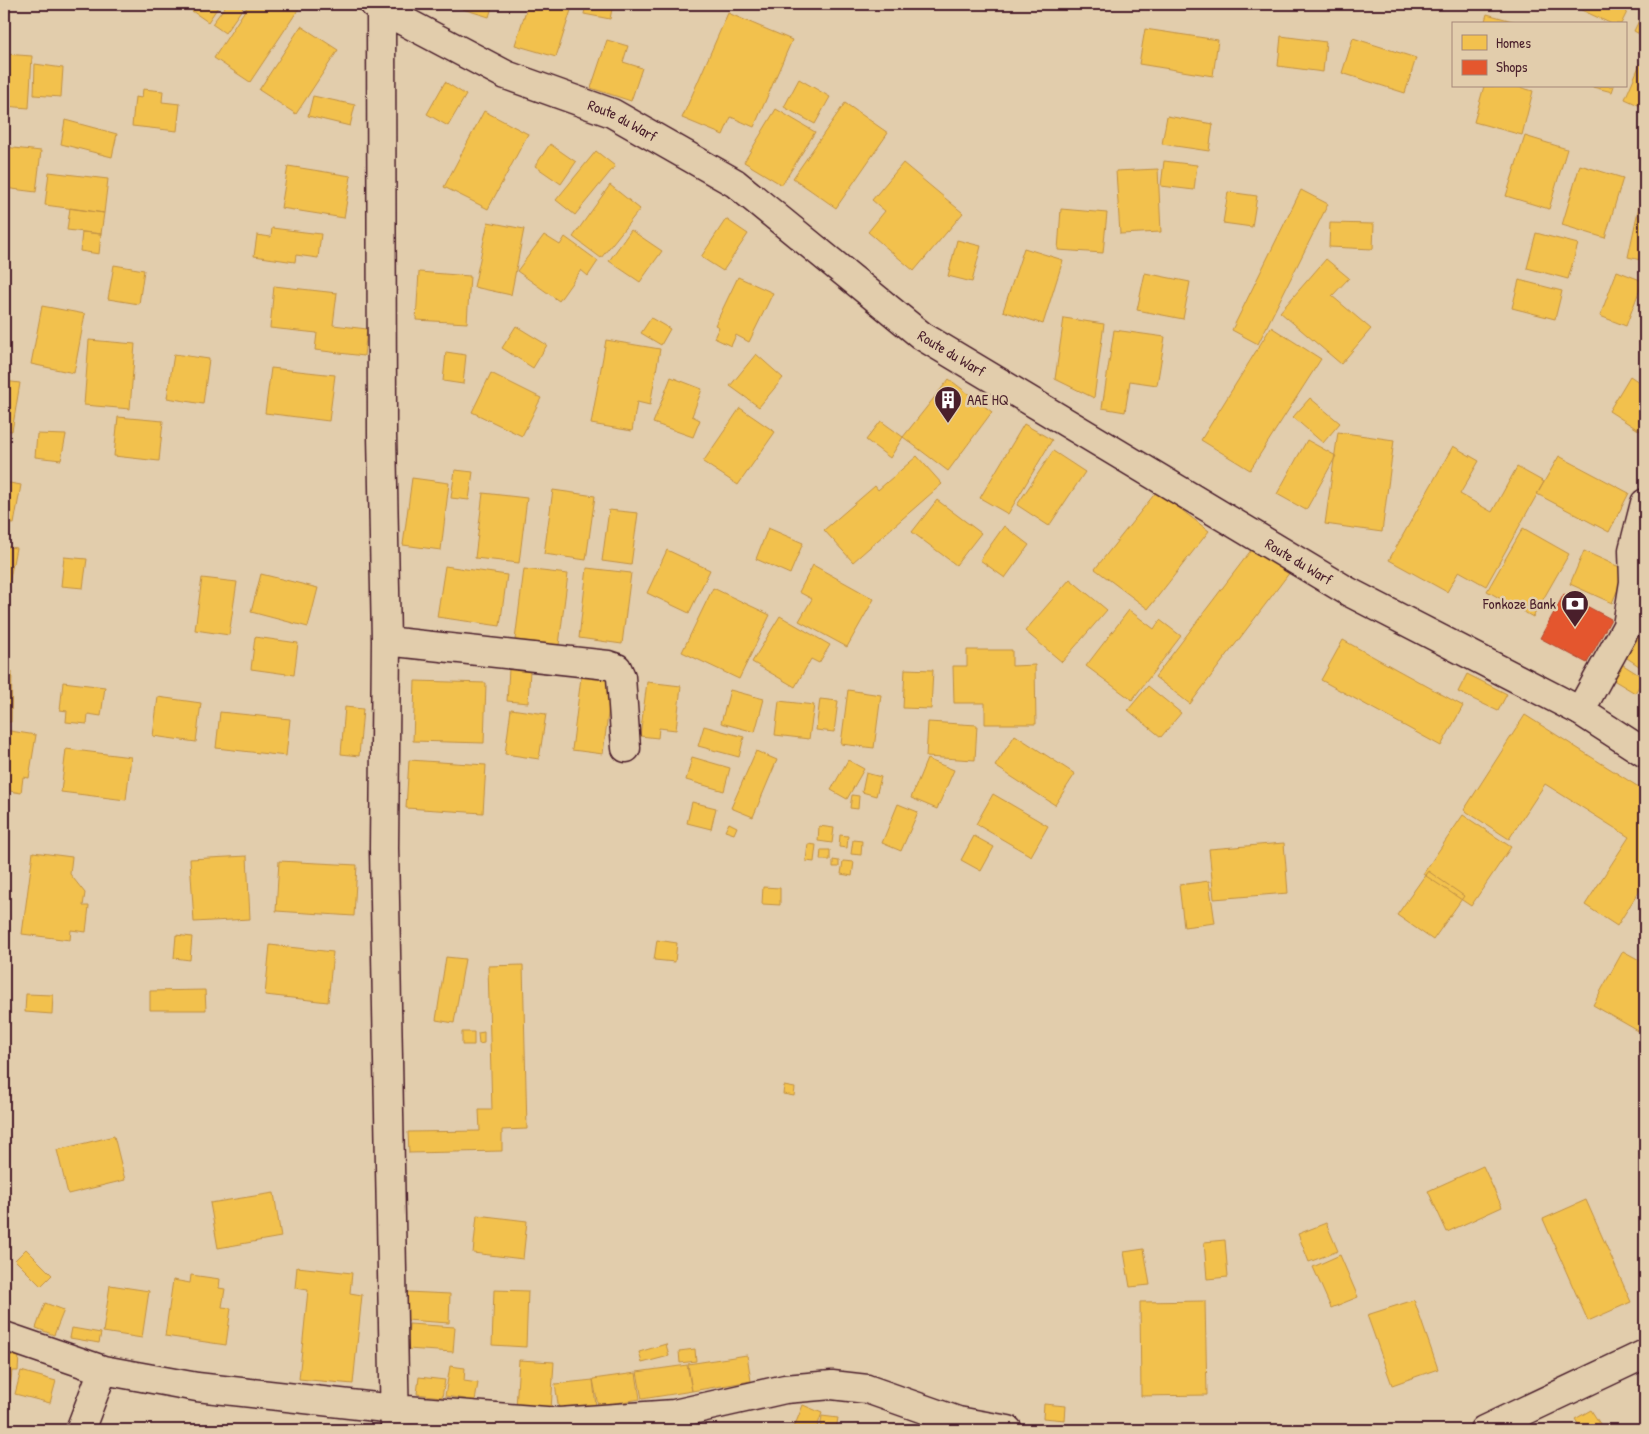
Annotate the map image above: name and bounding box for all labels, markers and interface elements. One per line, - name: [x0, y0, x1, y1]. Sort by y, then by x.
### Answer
- legend: [1452, 22, 1626, 88]
- text: Homes: [1496, 32, 1531, 53]
- text: Shops: [1496, 56, 1528, 77]
- street label: Route du Warf: [585, 94, 661, 147]
- street label: Route du Warf: [914, 325, 990, 382]
- building icon: AAE HQ: [933, 385, 963, 424]
- place label: AAE HQ: [967, 389, 1009, 410]
- street label: Route du Warf: [1261, 533, 1337, 590]
- bank icon: Fonkoze Bank: [1560, 589, 1590, 628]
- place label: Fonkoze Bank: [1482, 593, 1556, 614]

